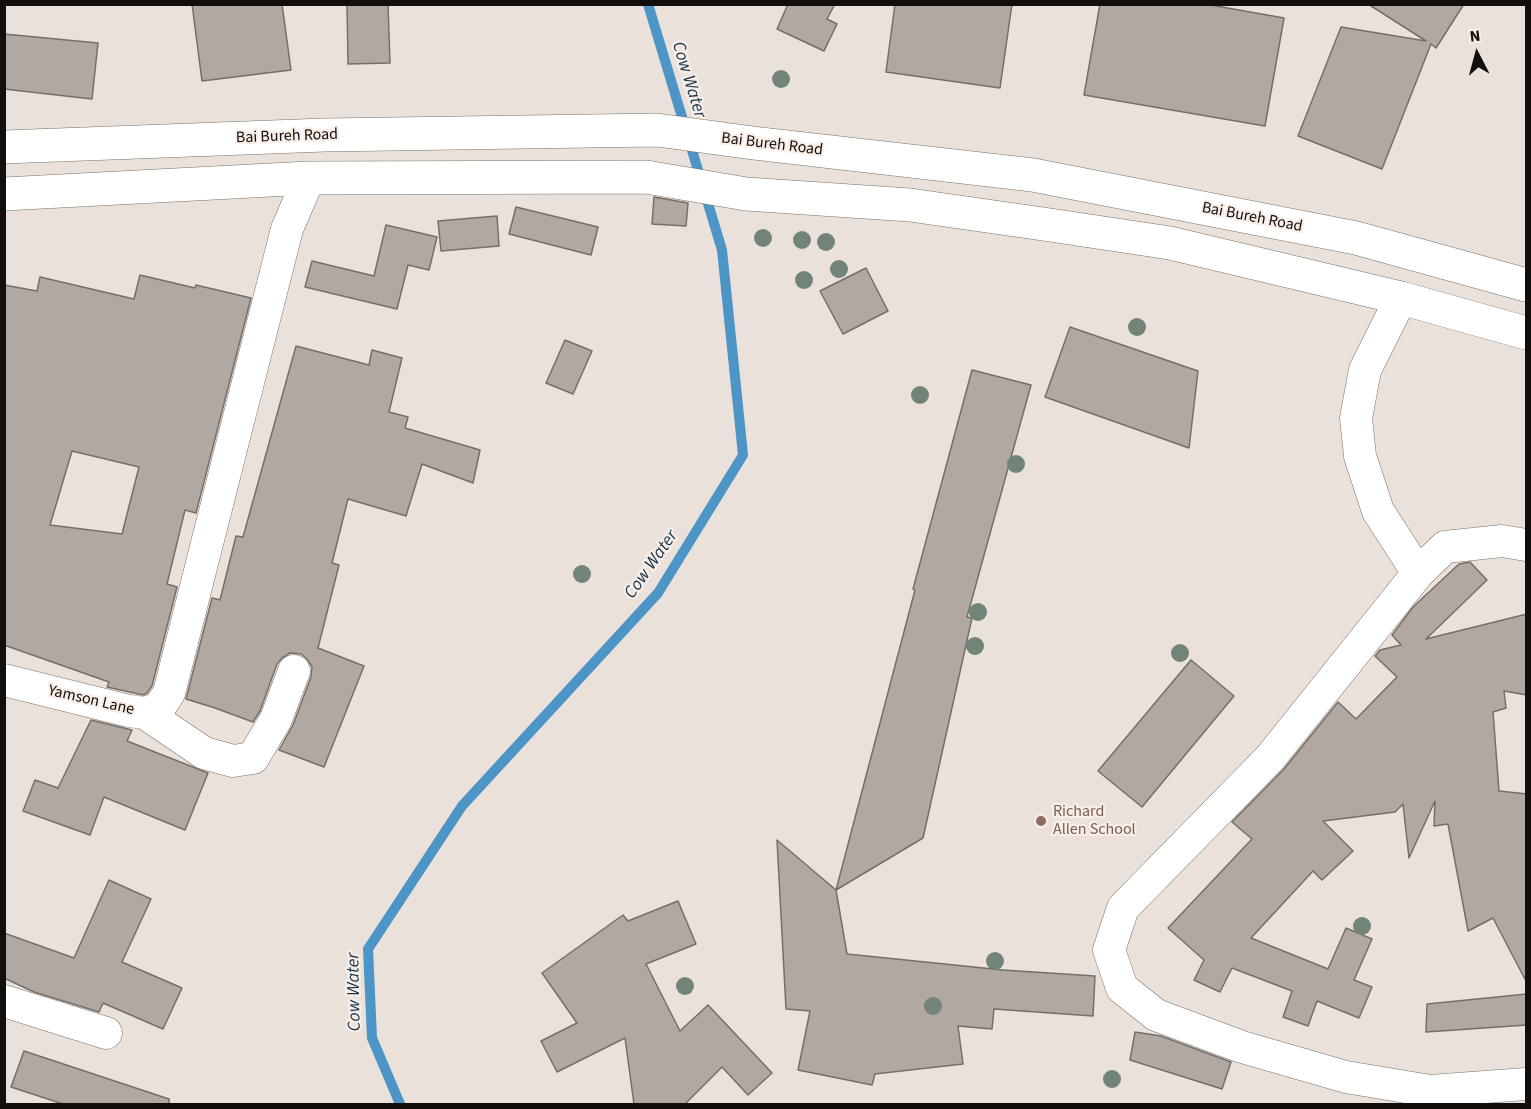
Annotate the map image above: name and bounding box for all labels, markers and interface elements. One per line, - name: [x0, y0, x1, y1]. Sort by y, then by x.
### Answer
- north arrow: [1447, 24, 1507, 84]
- text: N: [1469, 25, 1482, 48]
- water label: Cow Water: [666, 39, 710, 121]
- street label: Bai Bureh Road: [236, 126, 338, 148]
- street label: Bai Bureh Road: [720, 129, 824, 161]
- street label: Bai Bureh Road: [1200, 199, 1304, 237]
- water label: Cow Water: [621, 526, 683, 604]
- street label: Yamson Lane: [46, 682, 136, 720]
- place label: Richard Allen School: [1053, 802, 1136, 840]
- marker: Richard Allen School: [1034, 814, 1048, 828]
- water label: Cow Water: [344, 952, 366, 1032]

